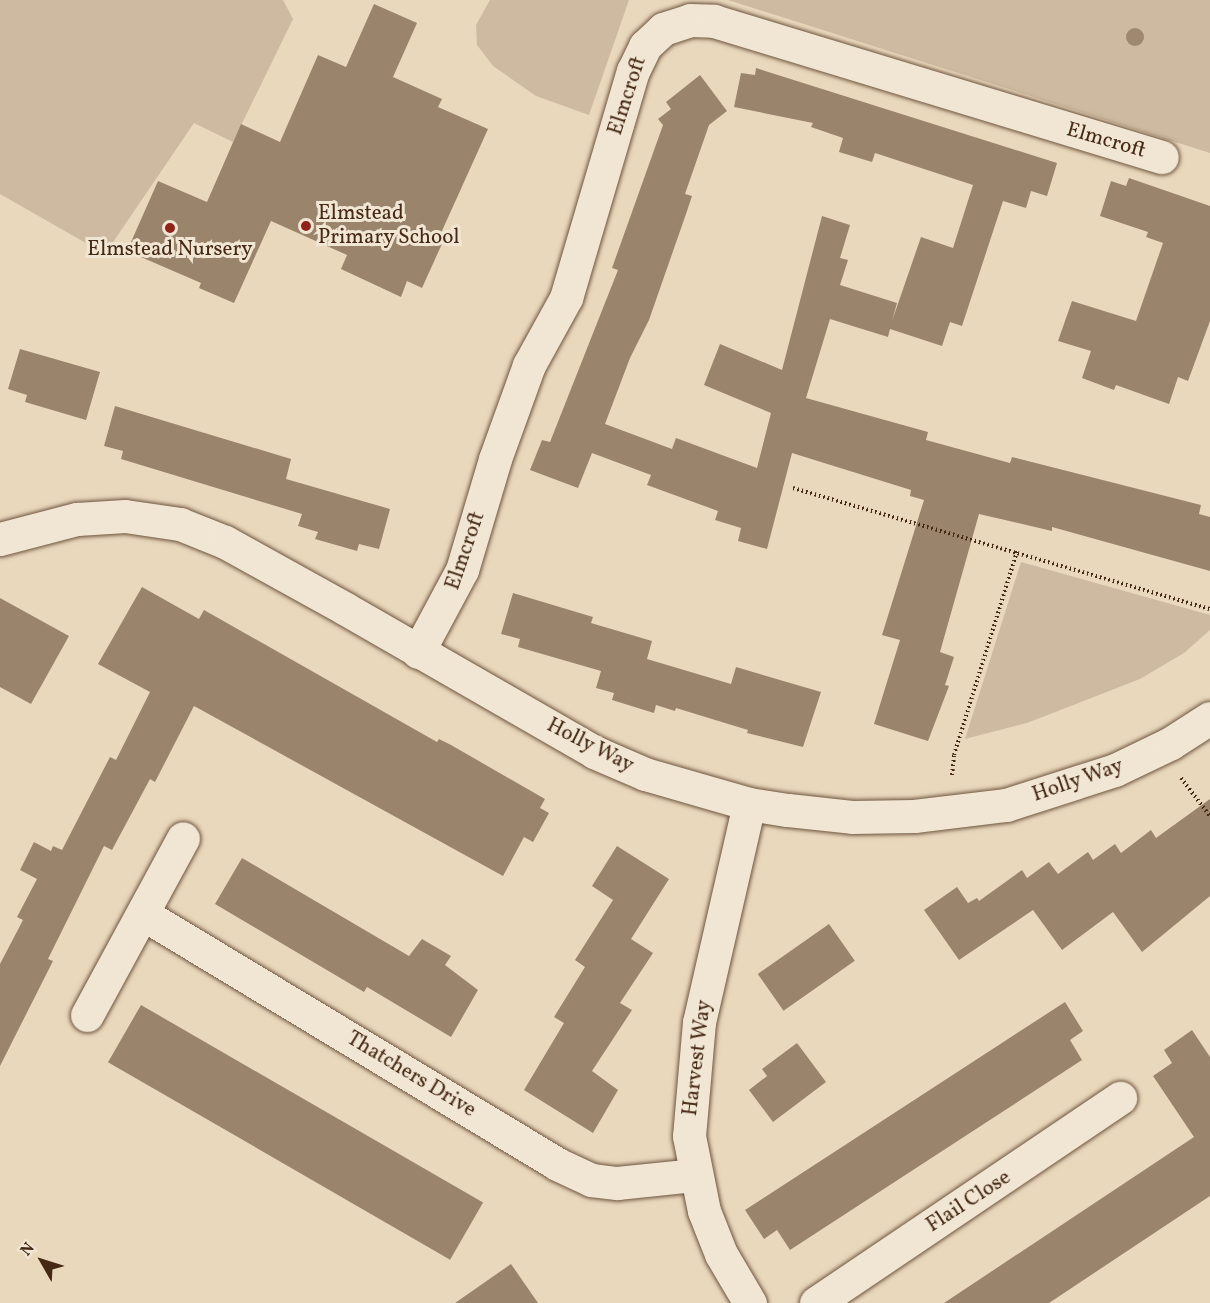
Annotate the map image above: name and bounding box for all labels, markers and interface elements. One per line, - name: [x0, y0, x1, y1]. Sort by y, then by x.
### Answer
- street label: Elmcroft: [603, 53, 653, 139]
- street label: Elmcroft: [1063, 118, 1149, 164]
- place label: Elmstead Primary School: [318, 201, 460, 251]
- marker: Elmstead Primary School: [299, 219, 313, 233]
- marker: Elmstead Nursery: [163, 221, 177, 235]
- place label: Elmstead Nursery: [87, 237, 253, 263]
- street label: Elmcroft: [441, 508, 491, 594]
- street label: Holly Way: [542, 713, 638, 779]
- street label: Holly Way: [1029, 754, 1127, 808]
- street label: Harvest Way: [678, 998, 718, 1118]
- street label: Thatchers Drive: [342, 1027, 480, 1123]
- street label: Flail Close: [922, 1165, 1016, 1239]
- north arrow: [12, 1231, 72, 1291]
- text: N: [16, 1238, 40, 1261]

